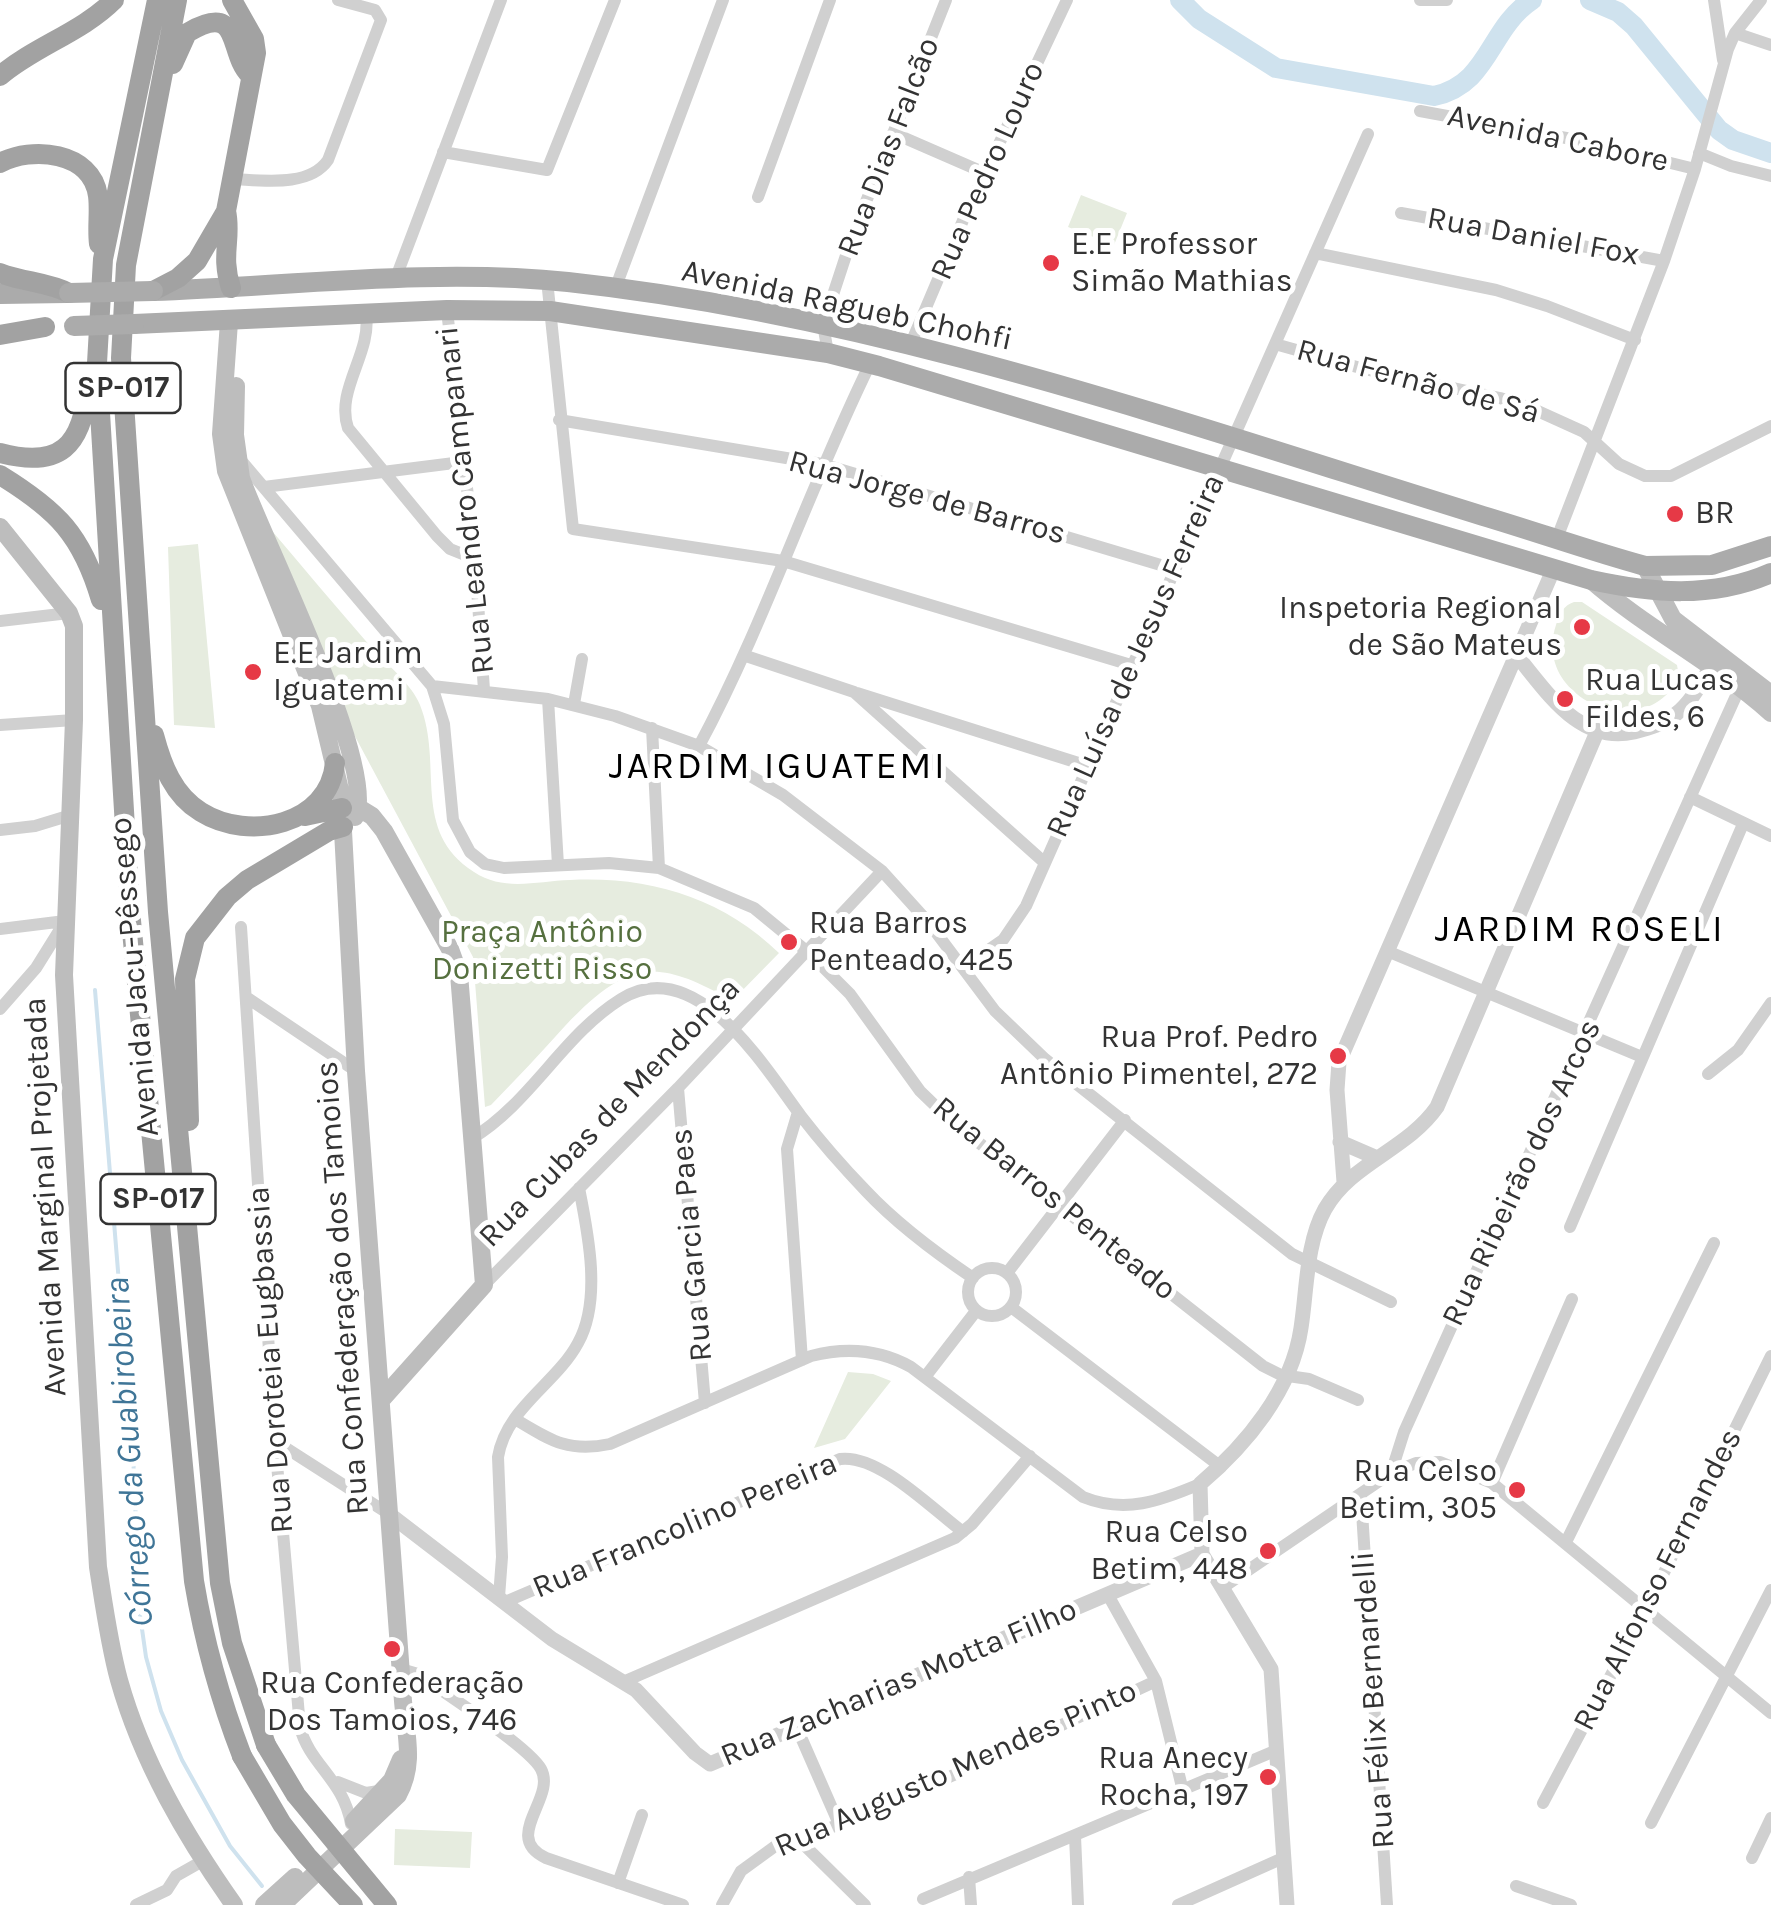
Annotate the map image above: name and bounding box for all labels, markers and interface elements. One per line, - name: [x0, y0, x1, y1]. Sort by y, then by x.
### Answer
- street label: Rua Dias Falcão: [830, 32, 948, 262]
- street label: Rua Pedro Louro: [923, 56, 1053, 286]
- street label: Avenida Cabore: [1444, 97, 1672, 181]
- street label: Rua Daniel Fox: [1424, 199, 1642, 275]
- place label: E.E Professor Simão Mathias: [1071, 226, 1293, 301]
- street label: Avenida Ragueb Chohfi: [678, 252, 1016, 360]
- marker: E.E Professor Simão Mathias: [1040, 252, 1062, 274]
- street label: Rua Leandro Campanari: [429, 324, 503, 676]
- street label: Rua Fernão de Sá: [1292, 331, 1544, 433]
- road number: SP-017: [66, 363, 180, 413]
- street label: Rua Jorge de Barros: [784, 442, 1070, 554]
- street label: Rua Luísa de Jesus Ferreira: [1038, 468, 1234, 844]
- place label: BR: [1695, 495, 1734, 533]
- marker: BR: [1664, 503, 1686, 525]
- place label: Inspetoria Regional de São Mateus: [1279, 590, 1562, 665]
- marker: Inspetoria Regional de São Mateus: [1571, 616, 1593, 638]
- place label: E.E Jardim Iguatemi: [273, 635, 423, 710]
- marker: E.E Jardim Iguatemi: [242, 661, 264, 683]
- place label: Rua Lucas Fildes, 6: [1585, 662, 1734, 737]
- marker: Rua Lucas Fildes, 6: [1554, 688, 1576, 710]
- district label: JARDIM IGUATEMI: [609, 744, 947, 790]
- street label: Avenida Jacu-Pêssego: [102, 816, 168, 1138]
- place label: Rua Barros Penteado, 425: [809, 905, 1014, 980]
- district label: JARDIM ROSELI: [1435, 907, 1725, 953]
- park label: Praça Antônio Donizetti Risso: [432, 914, 652, 989]
- marker: Rua Barros Penteado, 425: [778, 931, 800, 953]
- street label: Rua Cubas de Mendonça: [471, 970, 749, 1256]
- street label: Avenida Marginal Projetada: [16, 997, 76, 1397]
- street label: Rua Ribeirão dos Arcos: [1434, 1013, 1610, 1333]
- place label: Rua Prof. Pedro Antônio Pimentel, 272: [1000, 1019, 1318, 1094]
- marker: Rua Prof. Pedro Antônio Pimentel, 272: [1327, 1045, 1349, 1067]
- street label: Rua Confederação dos Tamoios: [308, 1060, 378, 1516]
- street label: Rua Barros Penteado: [924, 1089, 1184, 1309]
- street label: Rua Garcia Paes: [663, 1127, 721, 1363]
- road number: SP-017: [100, 1174, 216, 1224]
- street label: Rua Doroteia Eugbassia: [240, 1185, 302, 1535]
- water label: Córrego da Guabirobeira: [97, 1276, 163, 1628]
- street label: Rua Alfonso Fernandes: [1565, 1423, 1751, 1737]
- street label: Rua Francolino Pereira: [527, 1444, 843, 1608]
- place label: Rua Celso Betim, 305: [1339, 1453, 1497, 1528]
- marker: Rua Celso Betim, 305: [1506, 1479, 1528, 1501]
- place label: Rua Celso Betim, 448: [1090, 1514, 1248, 1589]
- marker: Rua Celso Betim, 448: [1257, 1540, 1279, 1562]
- street label: Rua Félix Bernardelli: [1344, 1550, 1404, 1850]
- street label: Rua Zacharias Motta Filho: [715, 1590, 1083, 1776]
- marker: Rua Confederação Dos Tamoios, 746: [381, 1638, 403, 1660]
- place label: Rua Confederação Dos Tamoios, 746: [260, 1665, 524, 1740]
- street label: Rua Augusto Mendes Pinto: [769, 1672, 1143, 1866]
- place label: Rua Anecy Rocha, 197: [1098, 1740, 1248, 1815]
- marker: Rua Anecy Rocha, 197: [1257, 1766, 1279, 1788]

